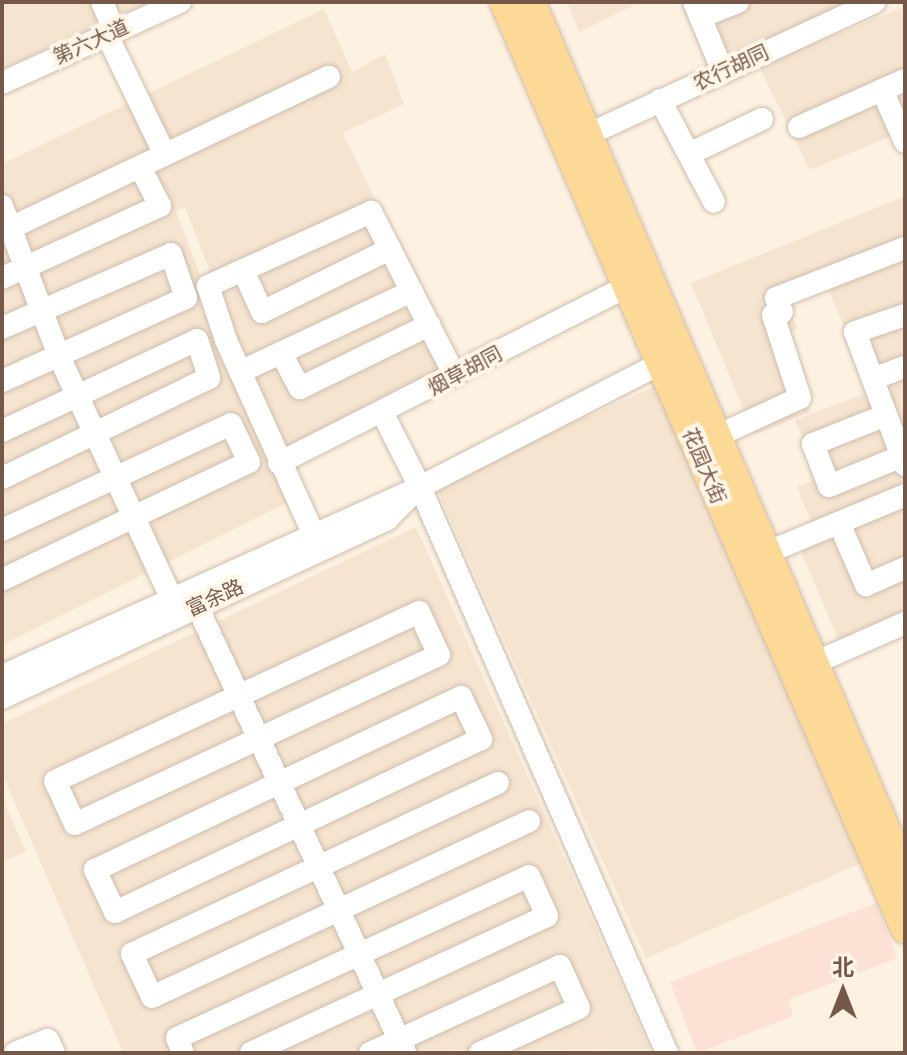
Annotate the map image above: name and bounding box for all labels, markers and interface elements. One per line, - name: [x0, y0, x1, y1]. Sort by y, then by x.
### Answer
- street label: 第六大道: [50, 15, 132, 69]
- street label: 农行胡同: [690, 40, 772, 96]
- street label: 烟草胡同: [424, 342, 506, 400]
- street label: 花园大街: [677, 424, 731, 508]
- street label: 富余路: [183, 574, 247, 622]
- north arrow: [803, 951, 883, 1031]
- text: 北: [832, 954, 854, 980]

